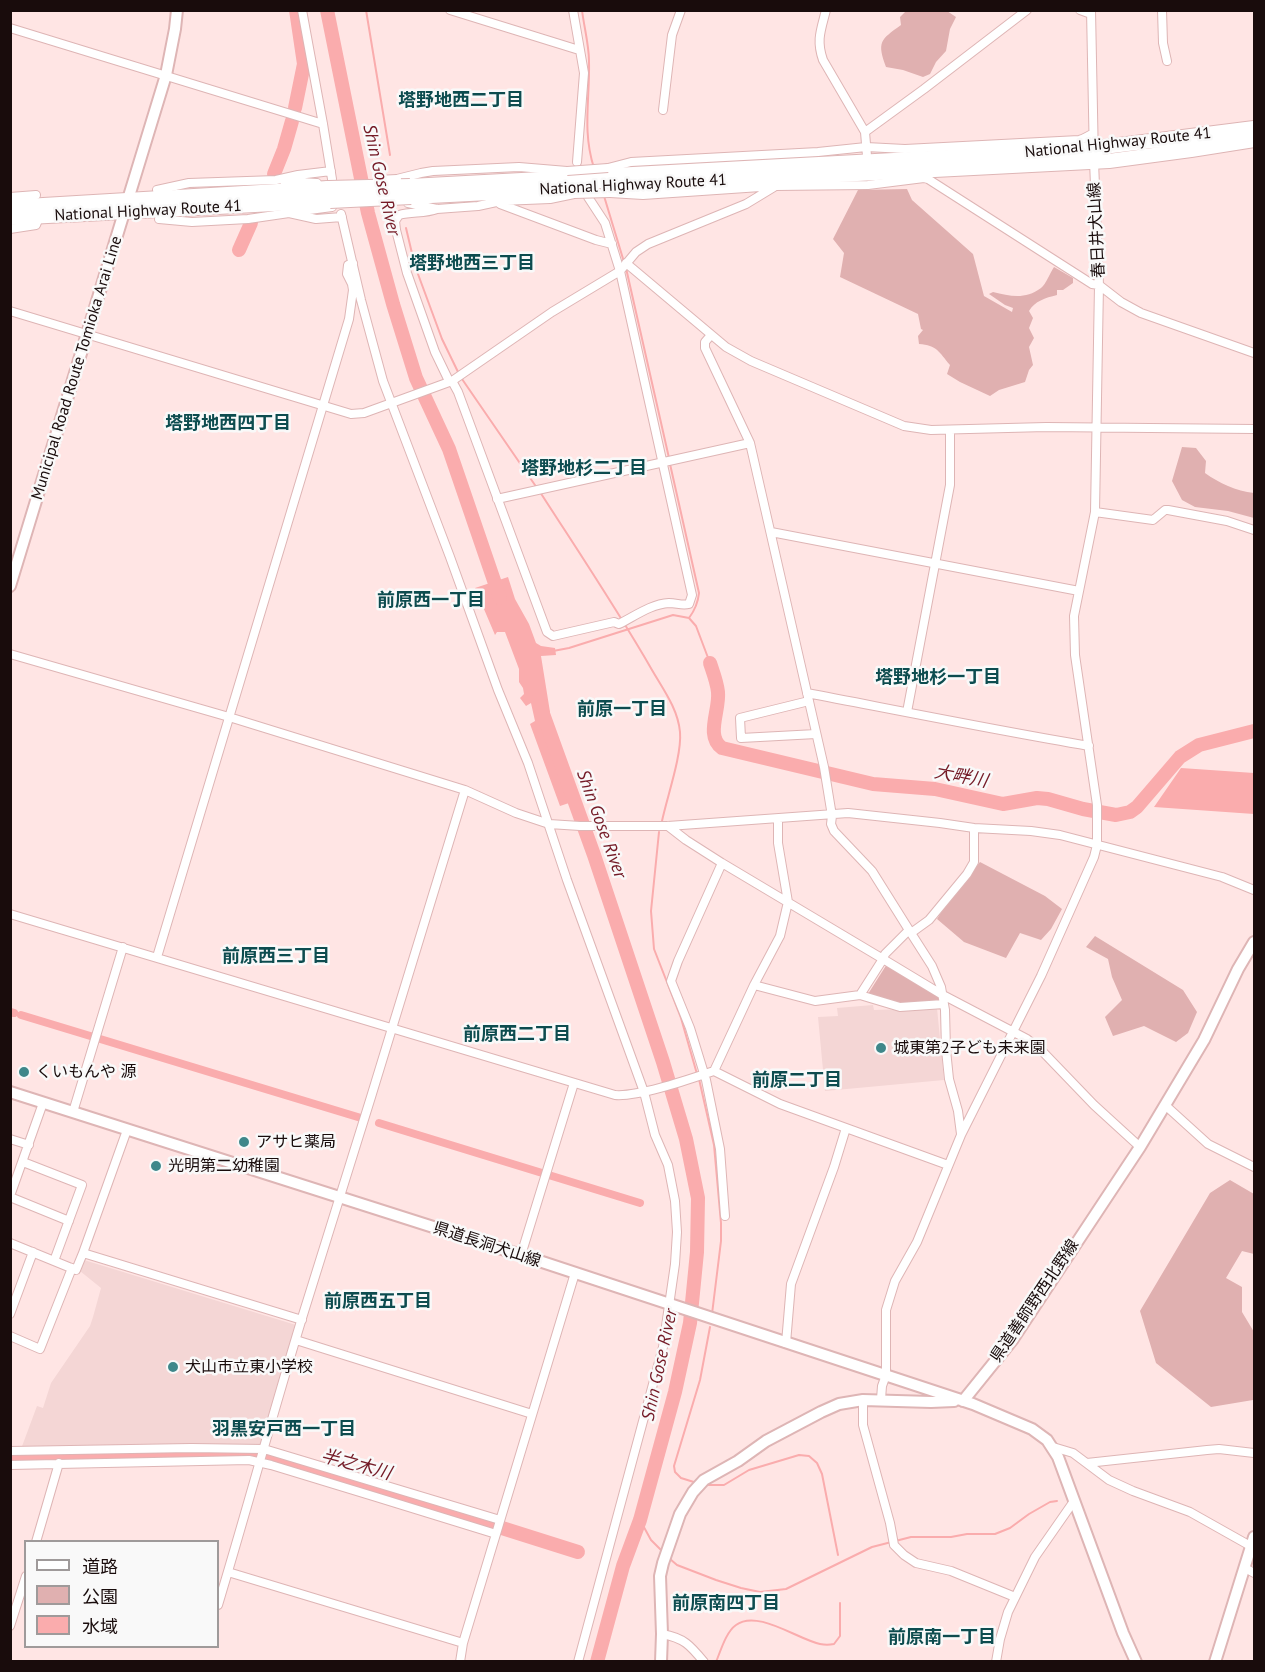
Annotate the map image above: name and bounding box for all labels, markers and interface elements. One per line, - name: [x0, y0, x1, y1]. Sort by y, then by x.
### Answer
- district label: 塔野地西二丁目: [398, 90, 524, 112]
- water label: Shin Gose River: [358, 122, 404, 238]
- street label: National Highway Route 41: [1024, 124, 1212, 162]
- street label: National Highway Route 41: [539, 171, 727, 199]
- street label: 春日井犬山線: [1085, 182, 1109, 278]
- street label: National Highway Route 41: [54, 197, 242, 225]
- street label: Municipal Road Route Tomioka Arai Line: [28, 234, 126, 502]
- district label: 塔野地西三丁目: [409, 253, 535, 275]
- district label: 塔野地西四丁目: [165, 413, 291, 435]
- district label: 塔野地杉二丁目: [521, 458, 647, 480]
- district label: 前原西一丁目: [377, 590, 485, 612]
- district label: 塔野地杉一丁目: [875, 667, 1001, 689]
- district label: 前原一丁目: [577, 699, 667, 721]
- water label: 大畔川: [932, 761, 990, 793]
- water label: Shin Gose River: [571, 767, 631, 881]
- district label: 前原西三丁目: [222, 946, 330, 968]
- district label: 前原西二丁目: [463, 1024, 571, 1046]
- place label: 城東第2子ども未来園: [893, 1038, 1046, 1058]
- marker: 城東第2子ども未来園: [874, 1041, 888, 1055]
- place label: くいもんや 源: [36, 1062, 136, 1082]
- marker: くいもんや 源: [17, 1065, 31, 1079]
- district label: 前原二丁目: [752, 1070, 842, 1092]
- place label: アサヒ薬局: [256, 1132, 336, 1152]
- marker: アサヒ薬局: [237, 1135, 251, 1149]
- place label: 光明第二幼稚園: [168, 1156, 280, 1176]
- marker: 光明第二幼稚園: [149, 1159, 163, 1173]
- street label: 県道長洞犬山線: [431, 1219, 543, 1271]
- street label: 県道善師野西北野線: [987, 1236, 1083, 1366]
- district label: 前原西五丁目: [324, 1291, 432, 1313]
- water label: Shin Gose River: [638, 1307, 682, 1423]
- place label: 犬山市立東小学校: [185, 1357, 313, 1377]
- marker: 犬山市立東小学校: [166, 1360, 180, 1374]
- district label: 羽黒安戸西一丁目: [212, 1419, 356, 1441]
- water label: 半之木川: [318, 1445, 394, 1485]
- legend: [24, 1540, 219, 1648]
- text: 道路: [82, 1555, 118, 1578]
- text: 公園: [82, 1585, 118, 1608]
- district label: 前原南四丁目: [672, 1593, 780, 1615]
- text: 水域: [82, 1615, 118, 1638]
- district label: 前原南一丁目: [888, 1627, 996, 1649]

